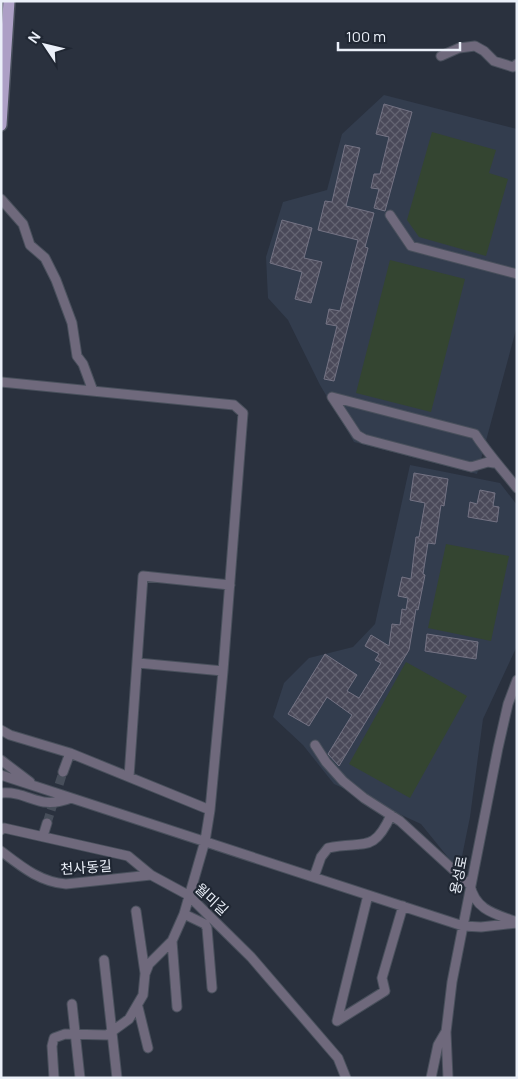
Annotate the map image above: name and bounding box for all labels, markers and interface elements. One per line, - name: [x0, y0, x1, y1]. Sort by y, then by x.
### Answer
- north arrow: [20, 20, 70, 70]
- scale bar: [338, 20, 460, 52]
- text: 100 m: [346, 26, 386, 47]
- text: N: [23, 28, 45, 47]
- street label: 용성로: [445, 854, 471, 896]
- street label: 천사동길: [60, 856, 112, 878]
- street label: 월미길: [191, 879, 233, 919]

